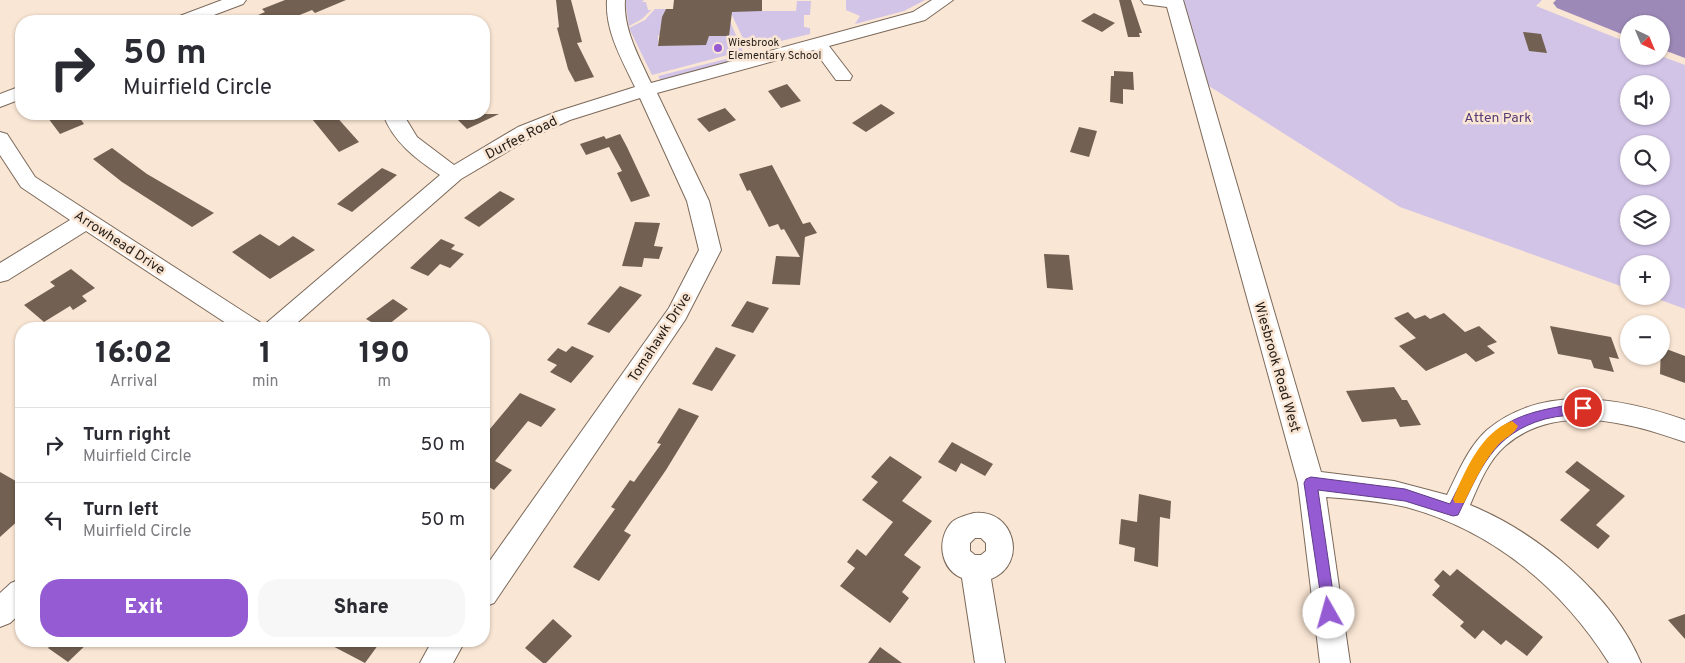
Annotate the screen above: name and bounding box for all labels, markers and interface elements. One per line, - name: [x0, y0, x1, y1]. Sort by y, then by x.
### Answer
- north arrow: [1620, 15, 1670, 65]
- map controls: [1620, 15, 1670, 365]
- text: 50 m: [123, 32, 207, 76]
- icon: right: [40, 35, 105, 100]
- place label: Wiesbrook Elementary School: [728, 36, 821, 63]
- marker: Wiesbrook Elementary School: [712, 42, 724, 54]
- text: Muirfield Circle: [123, 75, 272, 102]
- button: sound: [1620, 75, 1670, 125]
- park label: Atten Park: [1464, 110, 1532, 127]
- street label: Durfee Road: [483, 113, 560, 164]
- button: search: [1620, 135, 1670, 185]
- button: layers: [1620, 195, 1670, 245]
- street label: Arrowhead Drive: [70, 208, 168, 279]
- button: +: [1620, 255, 1670, 305]
- street label: Tomahawk Drive: [625, 290, 695, 386]
- street label: Wiesbrook Road West: [1250, 300, 1303, 435]
- button: −: [1620, 315, 1670, 365]
- text: 16:02: [95, 336, 172, 373]
- text: 1: [259, 336, 271, 373]
- text: 190: [359, 336, 410, 373]
- text: Arrival: [110, 372, 157, 392]
- text: min: [252, 372, 279, 392]
- text: m: [378, 372, 391, 392]
- pin: [1562, 387, 1604, 429]
- icon: arrive: [1569, 394, 1597, 422]
- text: Turn right: [83, 423, 171, 447]
- icon: right: [40, 431, 68, 459]
- text: 50 m: [420, 433, 465, 457]
- text: Muirfield Circle: [83, 447, 191, 467]
- text: Turn left: [83, 498, 159, 522]
- icon: left: [40, 506, 68, 534]
- text: 50 m: [420, 508, 465, 532]
- text: Muirfield Circle: [83, 522, 191, 542]
- button: Exit: [40, 579, 248, 637]
- button: Share: [258, 579, 465, 637]
- position arrow: [1302, 586, 1354, 638]

